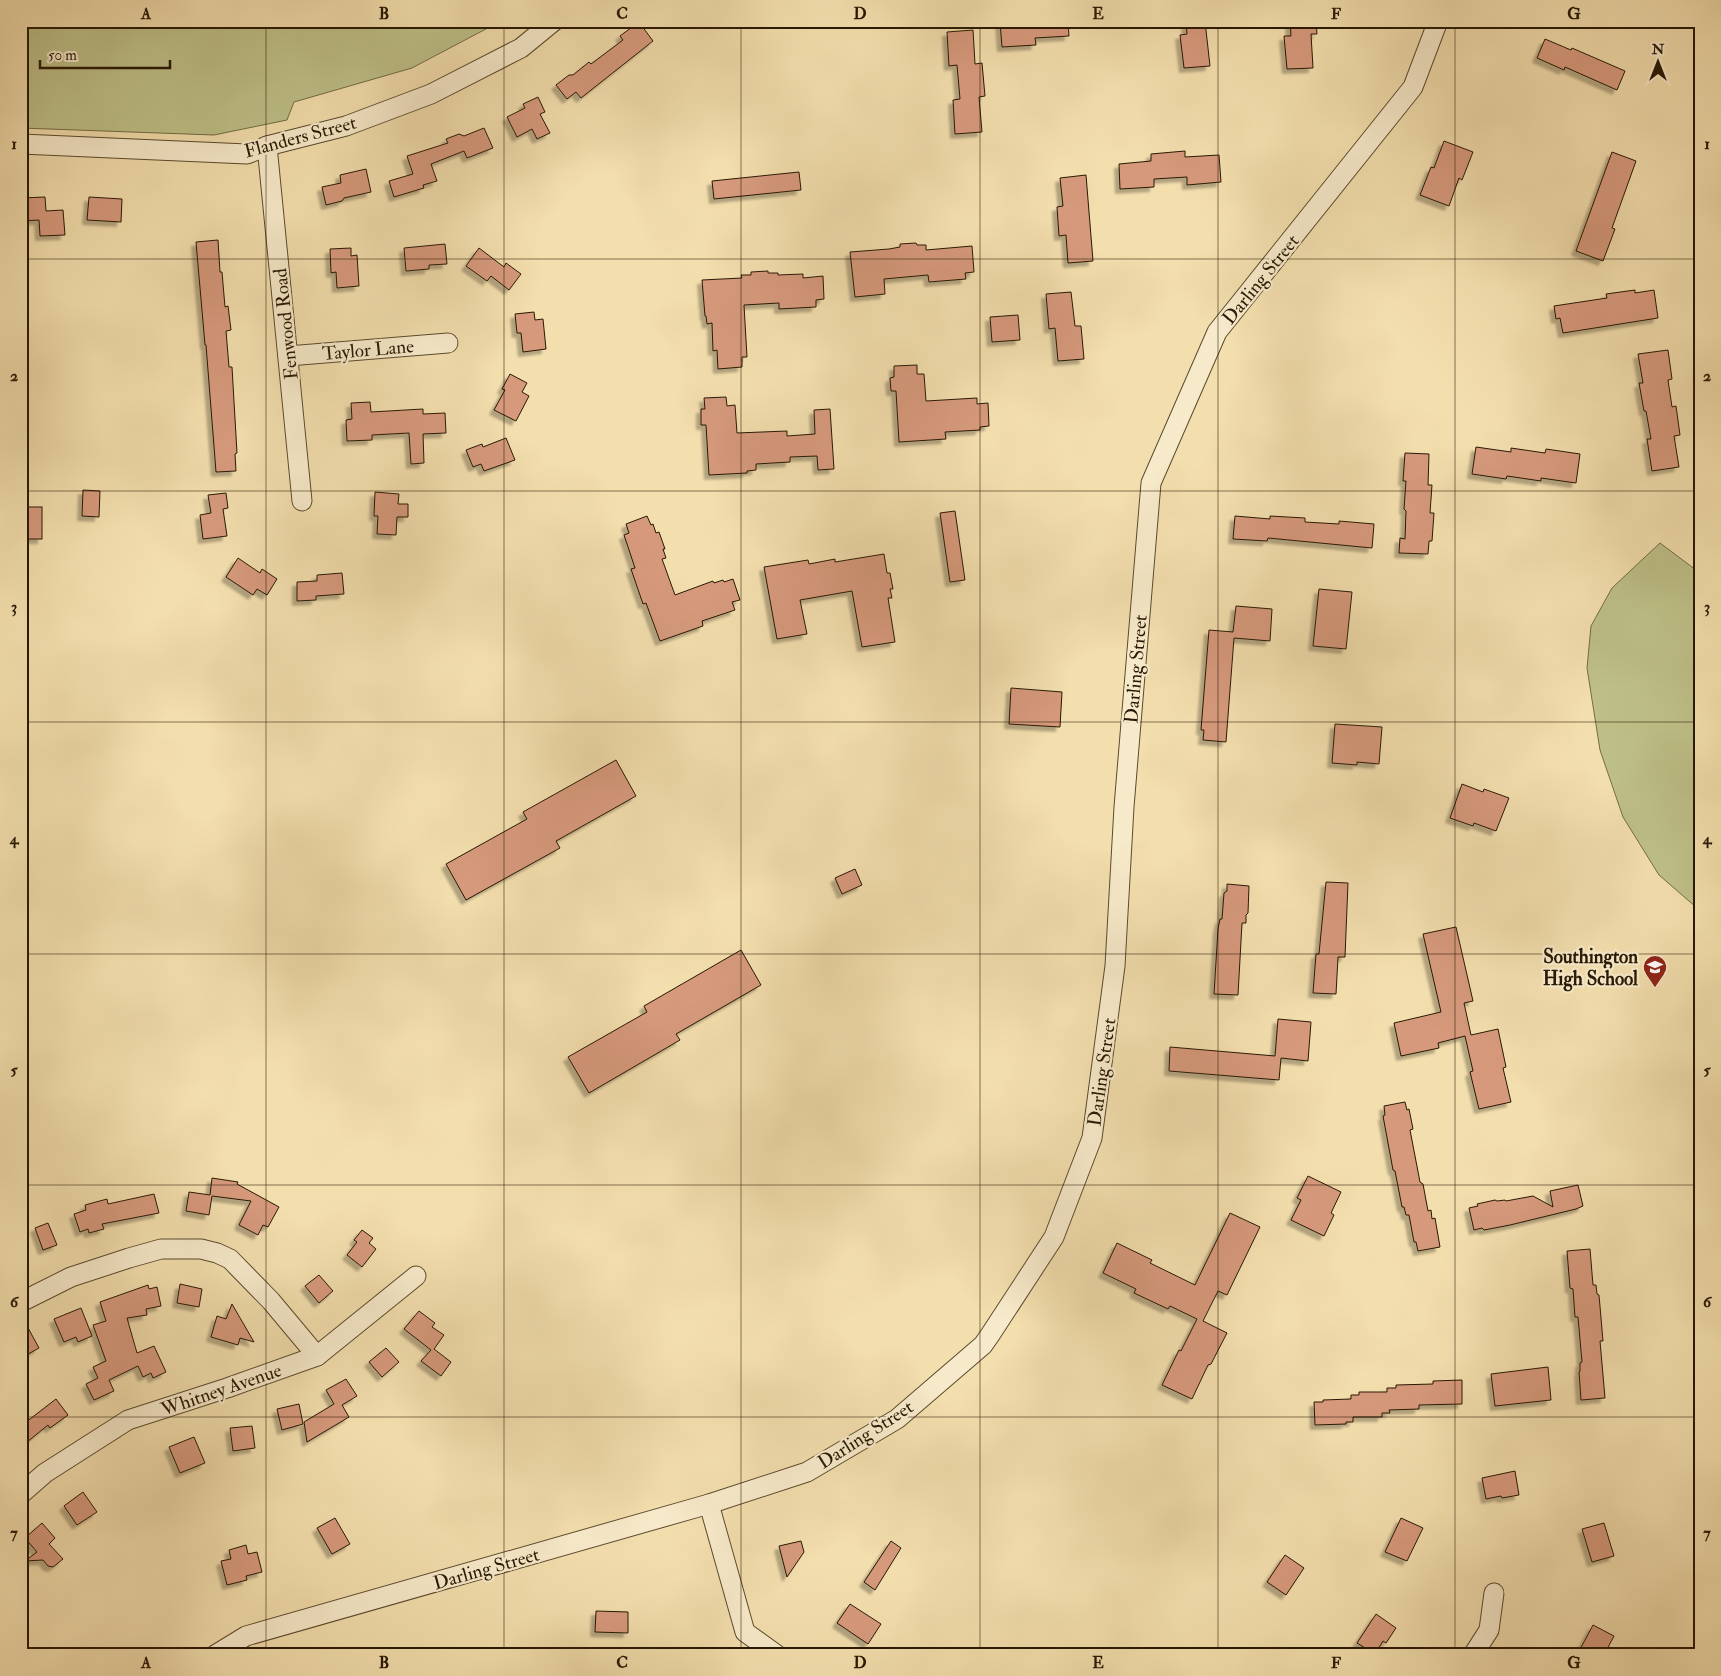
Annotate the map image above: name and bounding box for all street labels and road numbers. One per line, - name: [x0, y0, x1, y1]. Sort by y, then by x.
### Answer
- street label: Flanders Street: [242, 110, 359, 163]
- street label: Darling Street: [1217, 230, 1304, 330]
- street label: Fenwood Road: [268, 266, 304, 381]
- street label: Taylor Lane: [321, 334, 415, 366]
- street label: Darling Street: [1119, 614, 1153, 725]
- street label: Darling Street: [1083, 1016, 1121, 1128]
- street label: Whitney Avenue: [157, 1358, 285, 1422]
- street label: Darling Street: [813, 1395, 918, 1475]
- street label: Darling Street: [431, 1542, 542, 1596]

